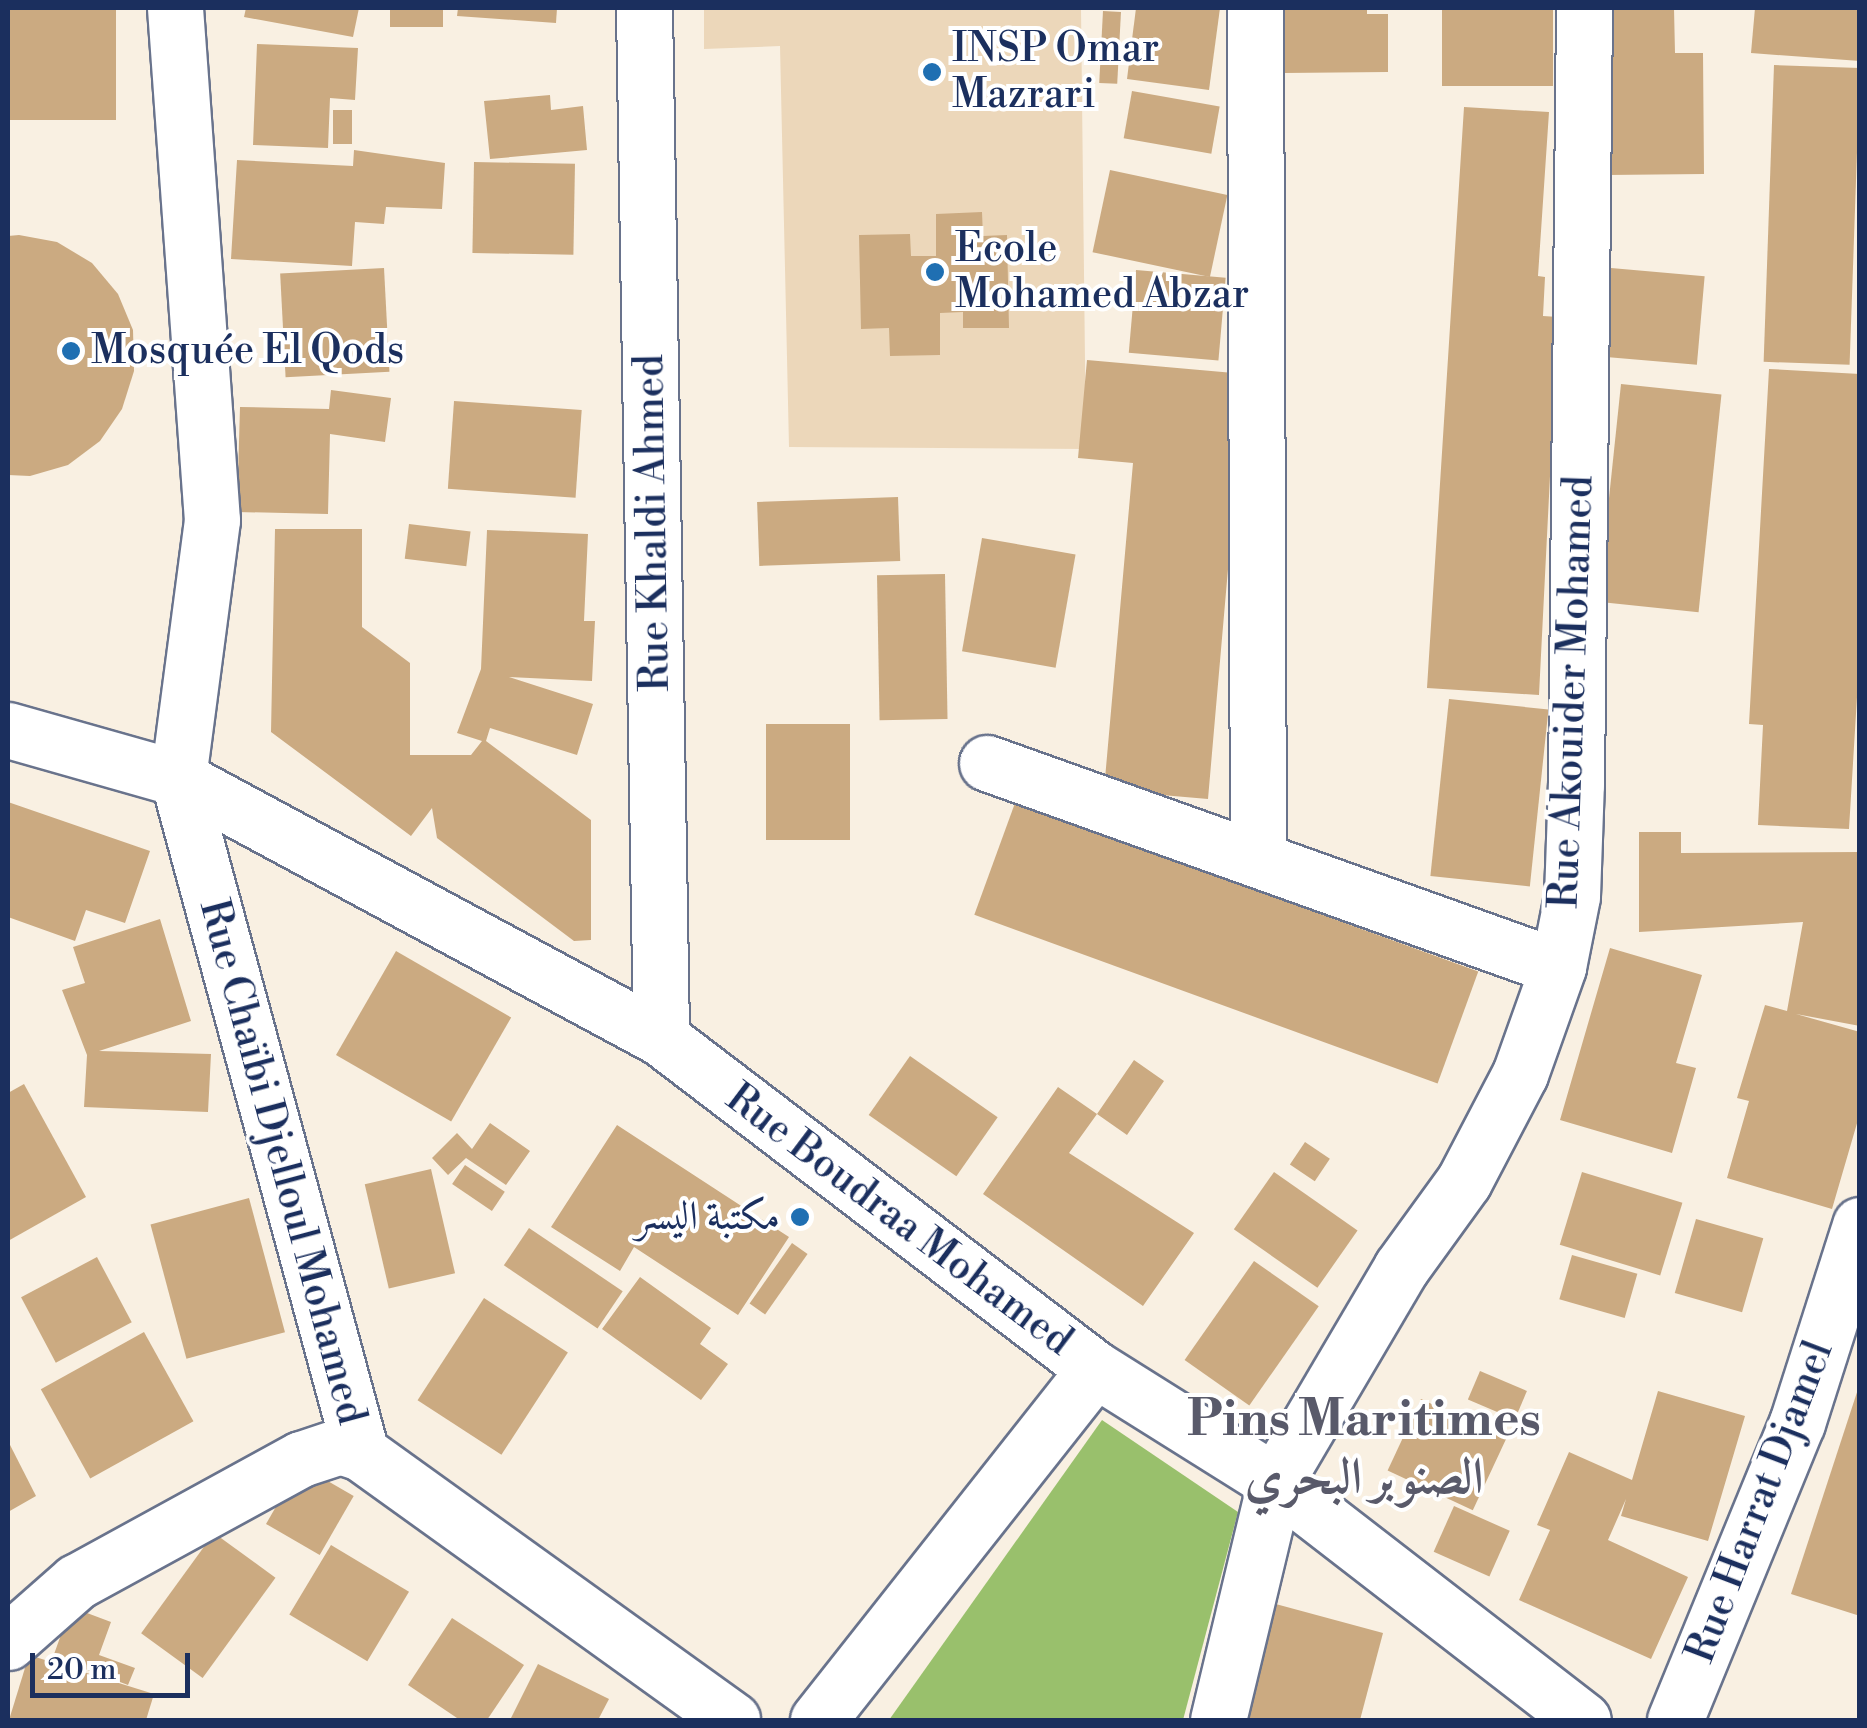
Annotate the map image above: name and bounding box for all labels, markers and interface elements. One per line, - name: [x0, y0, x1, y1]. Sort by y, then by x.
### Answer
- place label: INSP Omar Mazrari: [952, 25, 1159, 119]
- marker: INSP Omar Mazrari: [921, 61, 943, 83]
- place label: Ecole Mohamed Abzar: [955, 225, 1249, 319]
- marker: Ecole Mohamed Abzar: [924, 261, 946, 283]
- place label: Mosquée El Qods: [91, 327, 404, 375]
- marker: Mosquée El Qods: [60, 340, 82, 362]
- street label: Rue Khaldi Ahmed: [626, 354, 680, 692]
- street label: Rue Akouider Mohamed: [1540, 475, 1604, 909]
- street label: Rue Chaïbi Djelloul Mohamed: [189, 894, 375, 1430]
- street label: Rue Boudraa Mohamed: [717, 1074, 1081, 1366]
- place label: مكتبة اليسر: [635, 1193, 780, 1241]
- marker: مكتبة اليسر: [789, 1206, 811, 1228]
- street label: Rue Harrat Djamel: [1677, 1334, 1843, 1670]
- district label: Pins Maritimes الصنوبر البحري: [1187, 1390, 1541, 1508]
- scale bar: [35, 1633, 195, 1695]
- text: 20 m: [47, 1651, 116, 1689]

